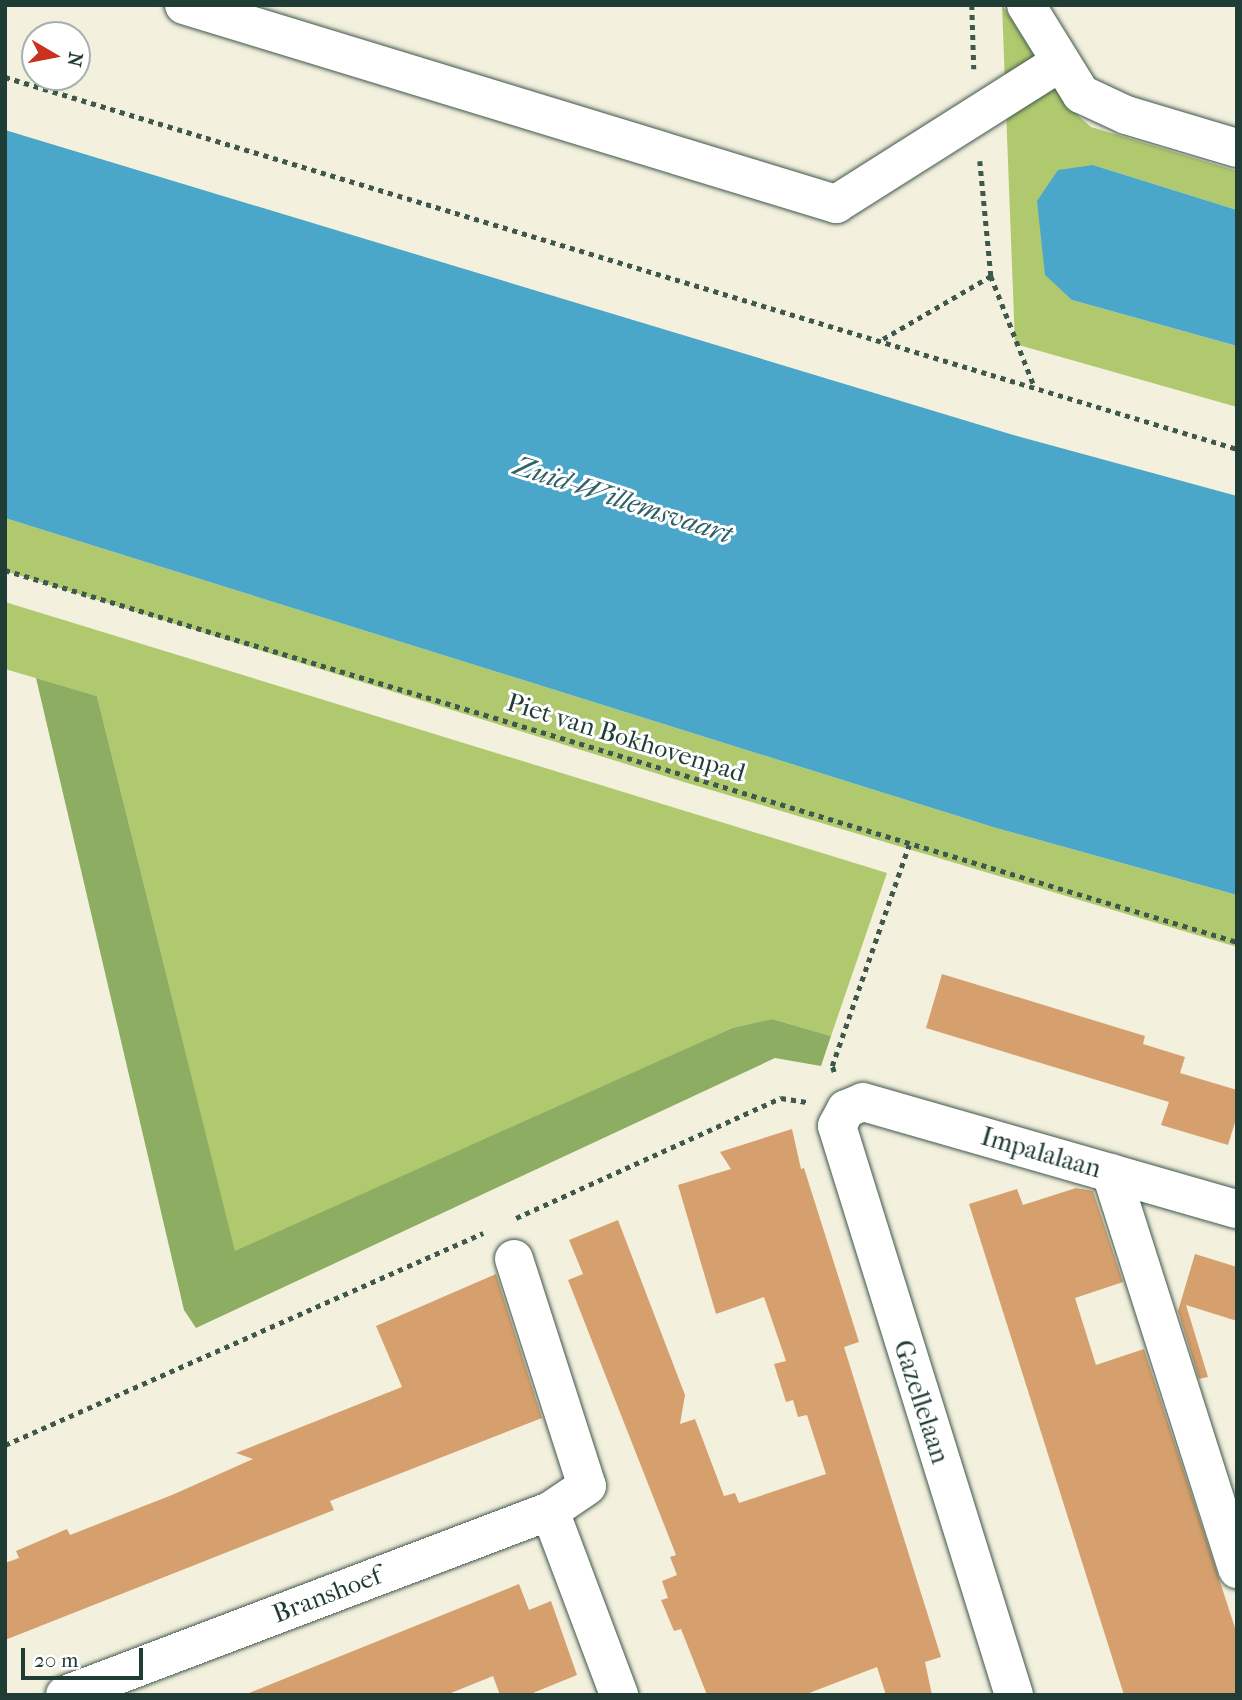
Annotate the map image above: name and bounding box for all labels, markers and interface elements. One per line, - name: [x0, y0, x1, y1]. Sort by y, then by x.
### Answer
- north arrow: [21, 21, 91, 91]
- text: N: [63, 50, 87, 68]
- water label: Zuid-Willemsvaart: [510, 449, 736, 551]
- street label: Piet van Bokhovenpad: [503, 687, 749, 789]
- street label: Impalalaan: [977, 1121, 1105, 1185]
- street label: Gazellelaan: [886, 1336, 956, 1468]
- street label: Branshoef: [268, 1560, 386, 1630]
- scale bar: [24, 1634, 147, 1678]
- text: 20 m: [34, 1648, 78, 1672]

